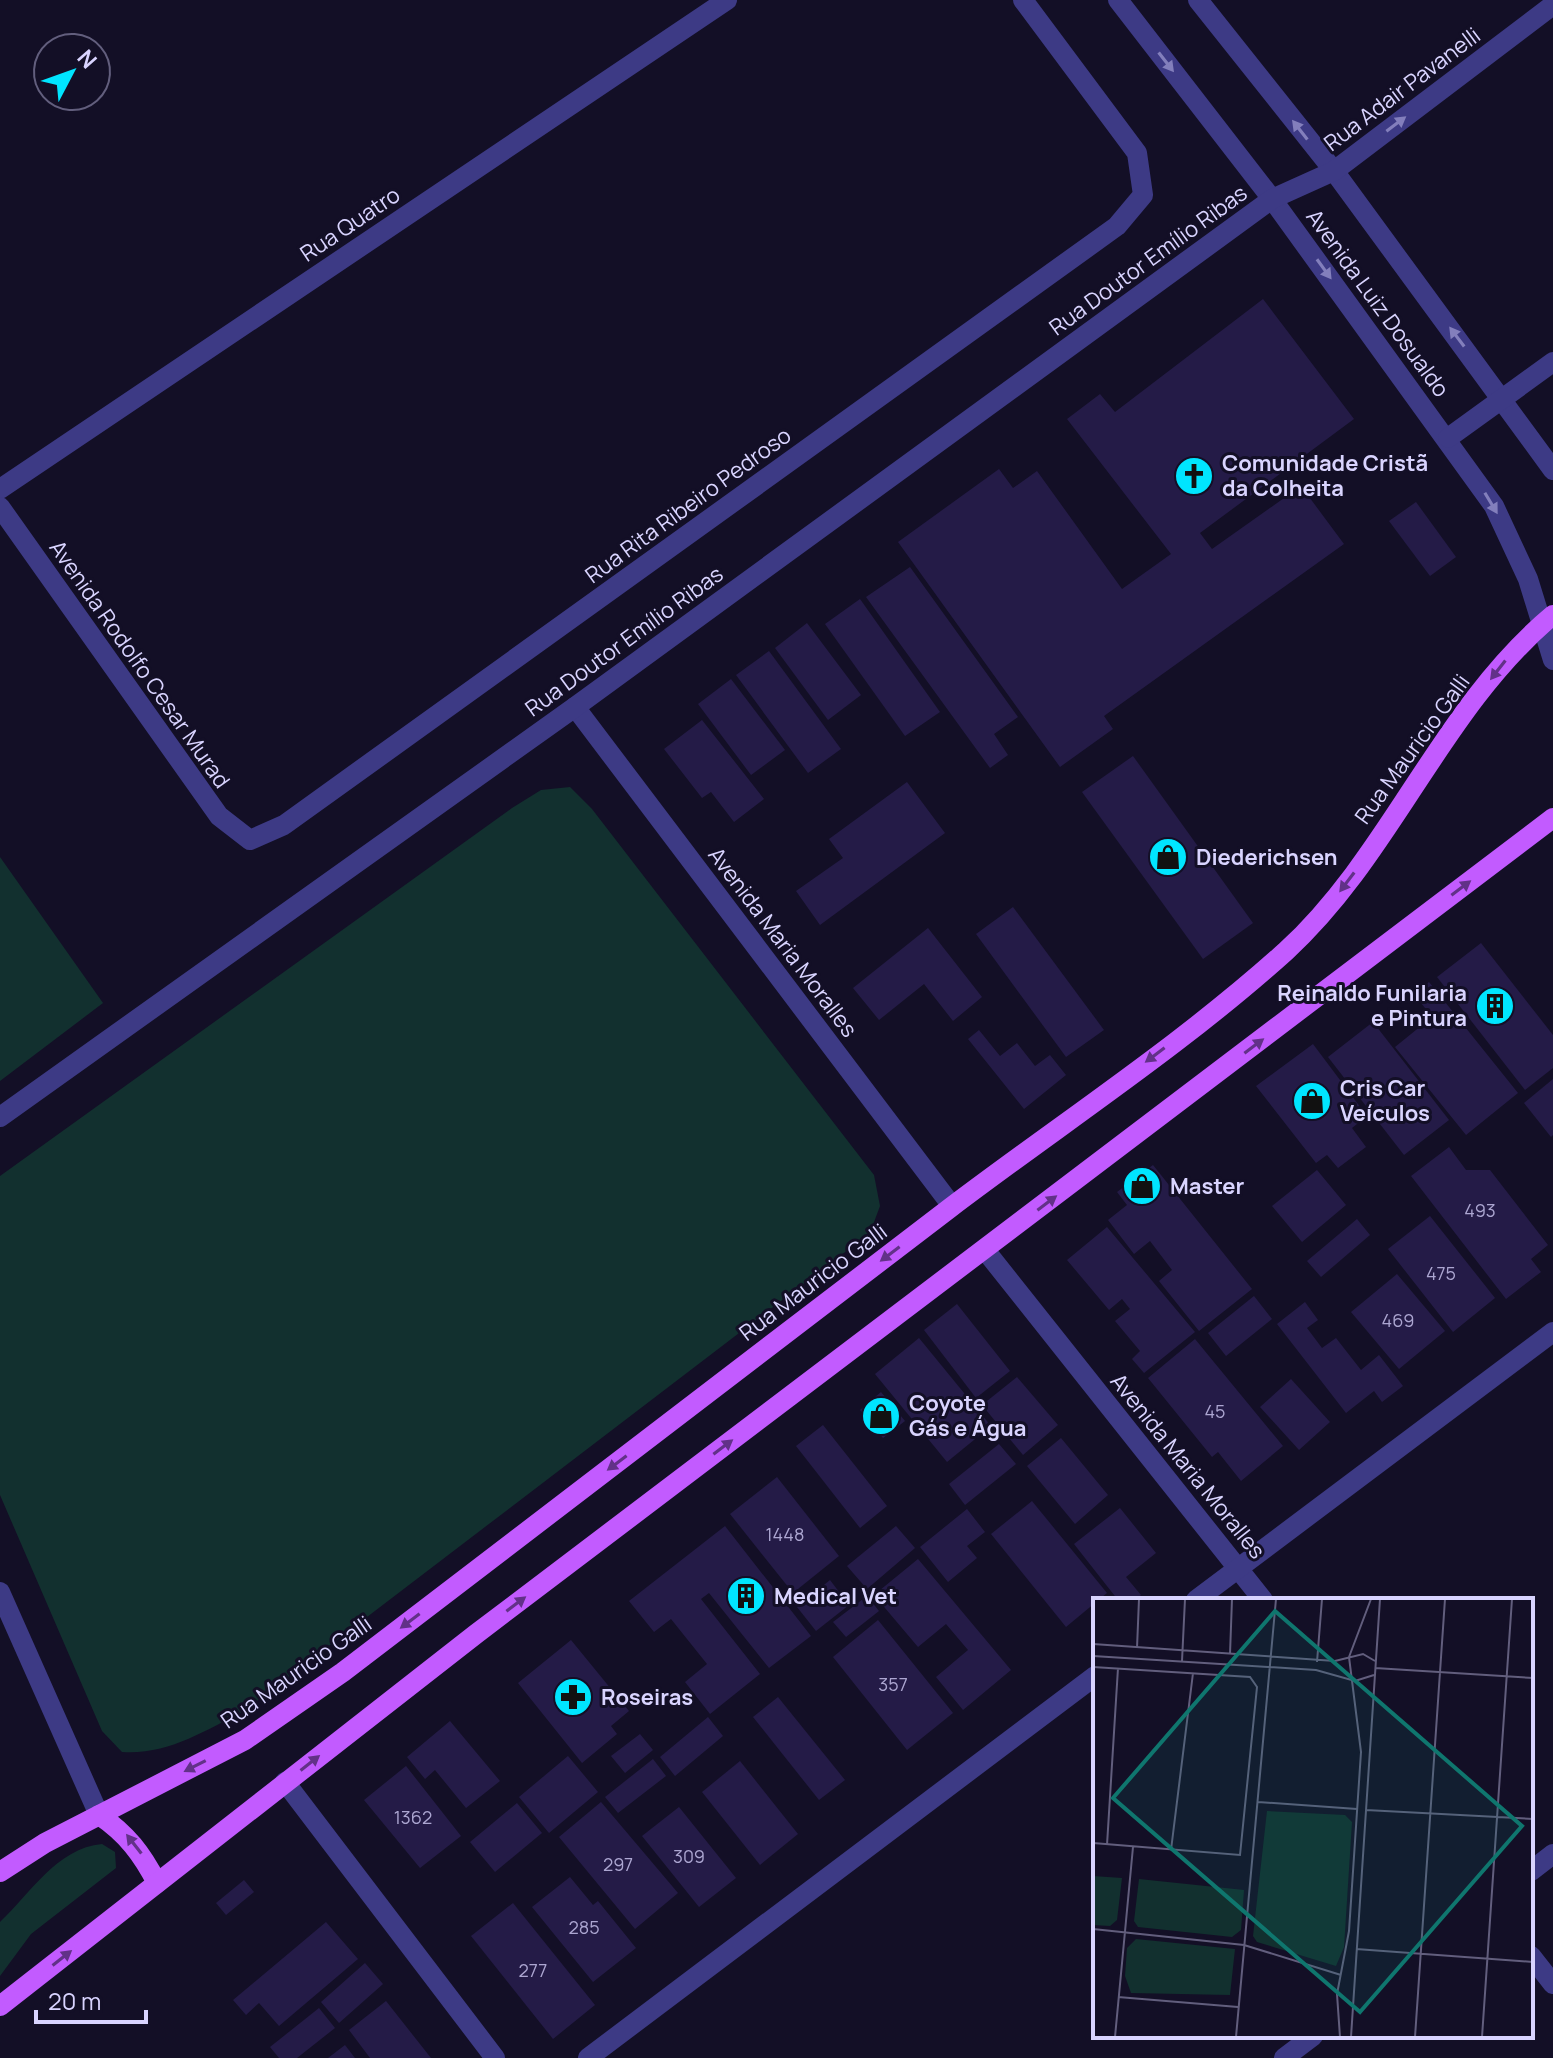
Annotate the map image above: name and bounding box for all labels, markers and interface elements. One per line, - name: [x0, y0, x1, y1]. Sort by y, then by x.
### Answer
- street label: Rua Adair Pavanelli: [1318, 20, 1486, 158]
- north arrow: [32, 32, 112, 112]
- text: N: [71, 43, 104, 75]
- one-way arrow: [1158, 52, 1174, 72]
- one-way arrow: [1385, 117, 1406, 133]
- one-way arrow: [1293, 120, 1309, 140]
- street label: Rua Doutor Emílio Ribas: [1043, 178, 1253, 342]
- street label: Rua Quatro: [294, 180, 406, 268]
- street label: Avenida Luiz Dosualdo: [1300, 203, 1456, 403]
- one-way arrow: [1315, 258, 1331, 279]
- one-way arrow: [1450, 327, 1466, 347]
- street label: Rua Rita Ribeiro Pedroso: [579, 420, 797, 590]
- place label: Comunidade Cristã da Colheita: [1222, 448, 1428, 503]
- church icon: Comunidade Cristã da Colheita: [1173, 455, 1215, 497]
- one-way arrow: [1484, 492, 1498, 514]
- street label: Avenida Rodolfo Cesar Murad: [43, 534, 237, 794]
- street label: Rua Doutor Emílio Ribas: [519, 559, 729, 723]
- one-way arrow: [1490, 660, 1507, 680]
- street label: Rua Mauricio Galli: [1348, 668, 1476, 830]
- shop icon: Diederichsen: [1147, 836, 1189, 878]
- street label: Avenida Maria Moralles: [702, 841, 864, 1043]
- place label: Diederichsen: [1196, 842, 1338, 872]
- one-way arrow: [1339, 872, 1355, 892]
- one-way arrow: [1450, 880, 1472, 896]
- place label: Reinaldo Funilaria e Pintura: [1277, 978, 1467, 1033]
- building icon: Reinaldo Funilaria e Pintura: [1474, 985, 1516, 1027]
- one-way arrow: [1244, 1038, 1264, 1054]
- one-way arrow: [1145, 1047, 1165, 1063]
- place label: Cris Car Veículos: [1340, 1073, 1430, 1128]
- shop icon: Cris Car Veículos: [1291, 1080, 1333, 1122]
- shop icon: Master: [1121, 1165, 1163, 1207]
- place label: Master: [1170, 1171, 1245, 1201]
- one-way arrow: [1037, 1196, 1057, 1212]
- house number: 493: [1464, 1198, 1496, 1222]
- street label: Rua Mauricio Galli: [733, 1216, 893, 1348]
- one-way arrow: [880, 1245, 900, 1261]
- house number: 475: [1426, 1261, 1456, 1285]
- house number: 469: [1382, 1308, 1414, 1332]
- street label: Avenida Maria Moralles: [1104, 1367, 1272, 1565]
- place label: Coyote Gás e Água: [909, 1388, 1026, 1443]
- shop icon: Coyote Gás e Água: [860, 1395, 902, 1437]
- house number: 45: [1204, 1399, 1226, 1423]
- one-way arrow: [713, 1440, 734, 1456]
- one-way arrow: [606, 1454, 627, 1470]
- house number: 1448: [766, 1522, 804, 1546]
- building icon: Medical Vet: [725, 1575, 767, 1617]
- place label: Medical Vet: [774, 1581, 897, 1611]
- one-way arrow: [506, 1596, 526, 1612]
- inset map: [1093, 1598, 1533, 2038]
- street label: Rua Mauricio Galli: [215, 1609, 377, 1735]
- one-way arrow: [400, 1612, 420, 1628]
- house number: 357: [878, 1672, 908, 1696]
- pharmacy icon: Roseiras: [552, 1676, 594, 1718]
- place label: Roseiras: [601, 1682, 693, 1712]
- one-way arrow: [300, 1755, 320, 1771]
- one-way arrow: [183, 1759, 206, 1772]
- house number: 1362: [394, 1805, 432, 1829]
- one-way arrow: [126, 1834, 143, 1854]
- house number: 309: [673, 1844, 705, 1868]
- house number: 297: [603, 1852, 633, 1876]
- house number: 285: [568, 1915, 600, 1939]
- one-way arrow: [52, 1951, 72, 1967]
- house number: 277: [519, 1958, 547, 1982]
- scale bar: [36, 1974, 146, 2024]
- text: 20 m: [48, 1984, 101, 2017]

